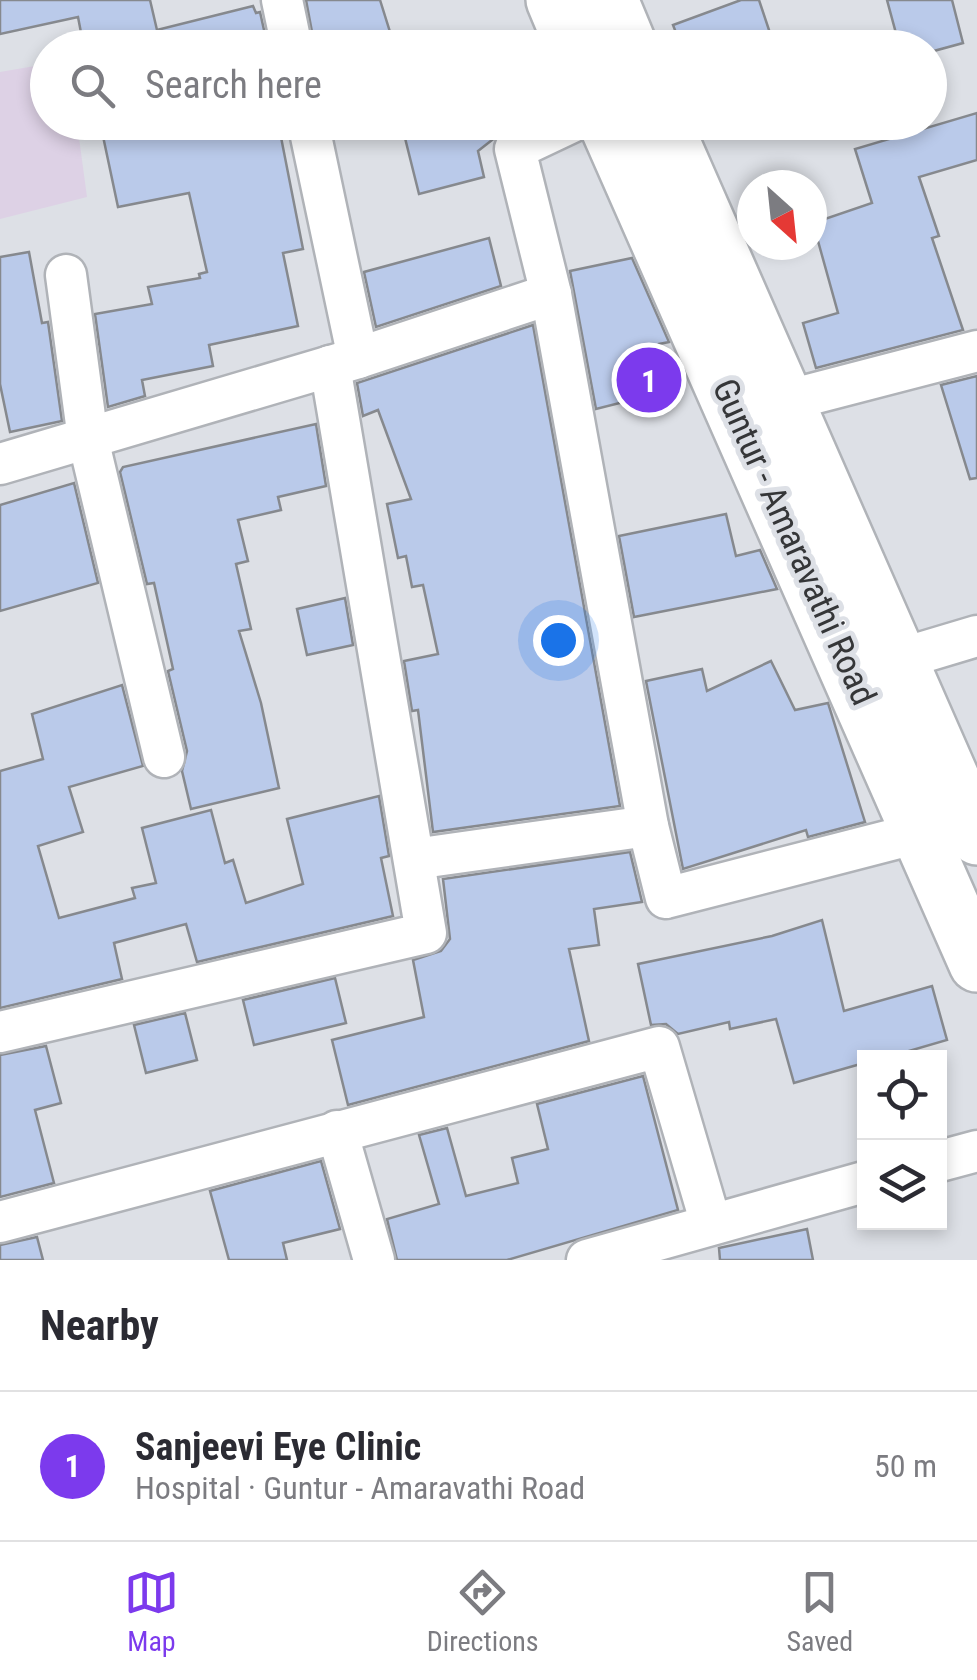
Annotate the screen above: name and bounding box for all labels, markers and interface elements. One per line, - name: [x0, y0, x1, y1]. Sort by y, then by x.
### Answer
- search box: [30, 30, 947, 140]
- icon: search: [65, 58, 120, 113]
- text: Search here: [145, 63, 322, 107]
- north arrow: [737, 170, 827, 260]
- pin: 1: [616, 342, 682, 418]
- street label: Guntur - Amaravathi Road: [704, 373, 884, 711]
- your location: [533, 615, 584, 666]
- map controls: [857, 1050, 947, 1230]
- button: locate: [857, 1050, 947, 1140]
- button: layers: [857, 1140, 947, 1230]
- text: Nearby: [40, 1301, 159, 1350]
- text: Sanjeevi Eye Clinic: [135, 1425, 421, 1469]
- text: 1: [64, 1447, 81, 1485]
- text: 50 m: [874, 1447, 937, 1485]
- text: Hospital · Guntur - Amaravathi Road: [135, 1469, 585, 1507]
- tab: Map: [124, 1565, 179, 1658]
- tab: Directions: [427, 1565, 539, 1658]
- tab: Saved: [786, 1565, 853, 1658]

